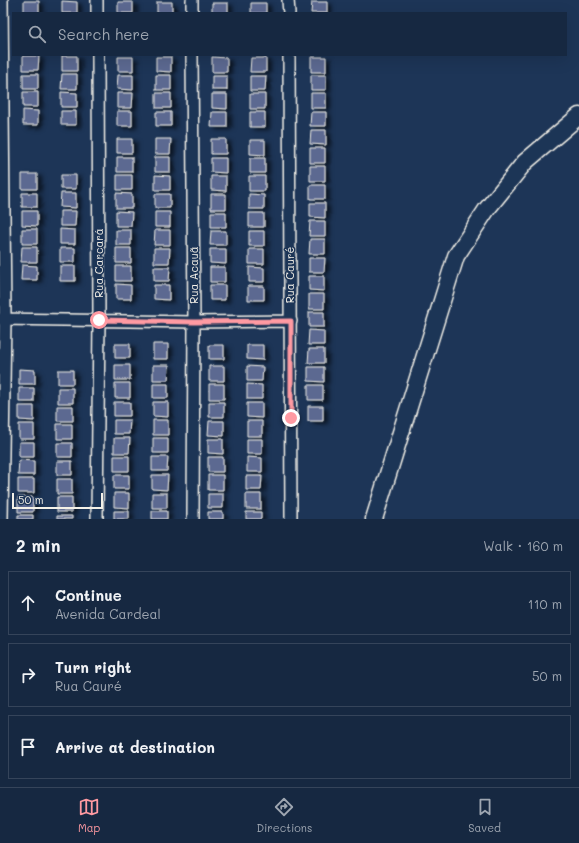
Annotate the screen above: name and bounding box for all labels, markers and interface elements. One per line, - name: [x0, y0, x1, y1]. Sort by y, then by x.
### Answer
- search box: [12, 12, 567, 56]
- icon: search: [26, 23, 48, 45]
- text: Search here: [58, 24, 149, 44]
- street label: Rua Carcará: [91, 228, 106, 298]
- street label: Rua Acauã: [186, 246, 201, 304]
- street label: Rua Cauré: [282, 247, 297, 303]
- route start: [90, 311, 108, 329]
- route end: [282, 409, 300, 427]
- scale bar: [12, 491, 103, 510]
- text: 50 m: [18, 492, 44, 507]
- text: 2 min: [16, 534, 61, 556]
- text: Walk · 160 m: [483, 537, 563, 554]
- text: Continue: [55, 585, 122, 605]
- icon: ahead: [17, 592, 39, 614]
- text: 110 m: [528, 595, 562, 612]
- text: Avenida Cardeal: [55, 605, 161, 622]
- text: Turn right: [55, 657, 132, 677]
- icon: right: [17, 664, 39, 686]
- text: 50 m: [532, 667, 562, 684]
- text: Rua Cauré: [55, 677, 122, 694]
- icon: arrive: [17, 736, 39, 758]
- text: Arrive at destination: [55, 737, 215, 757]
- tab: Map: [78, 796, 100, 835]
- tab: Directions: [256, 796, 312, 835]
- tab: Saved: [468, 796, 501, 835]

